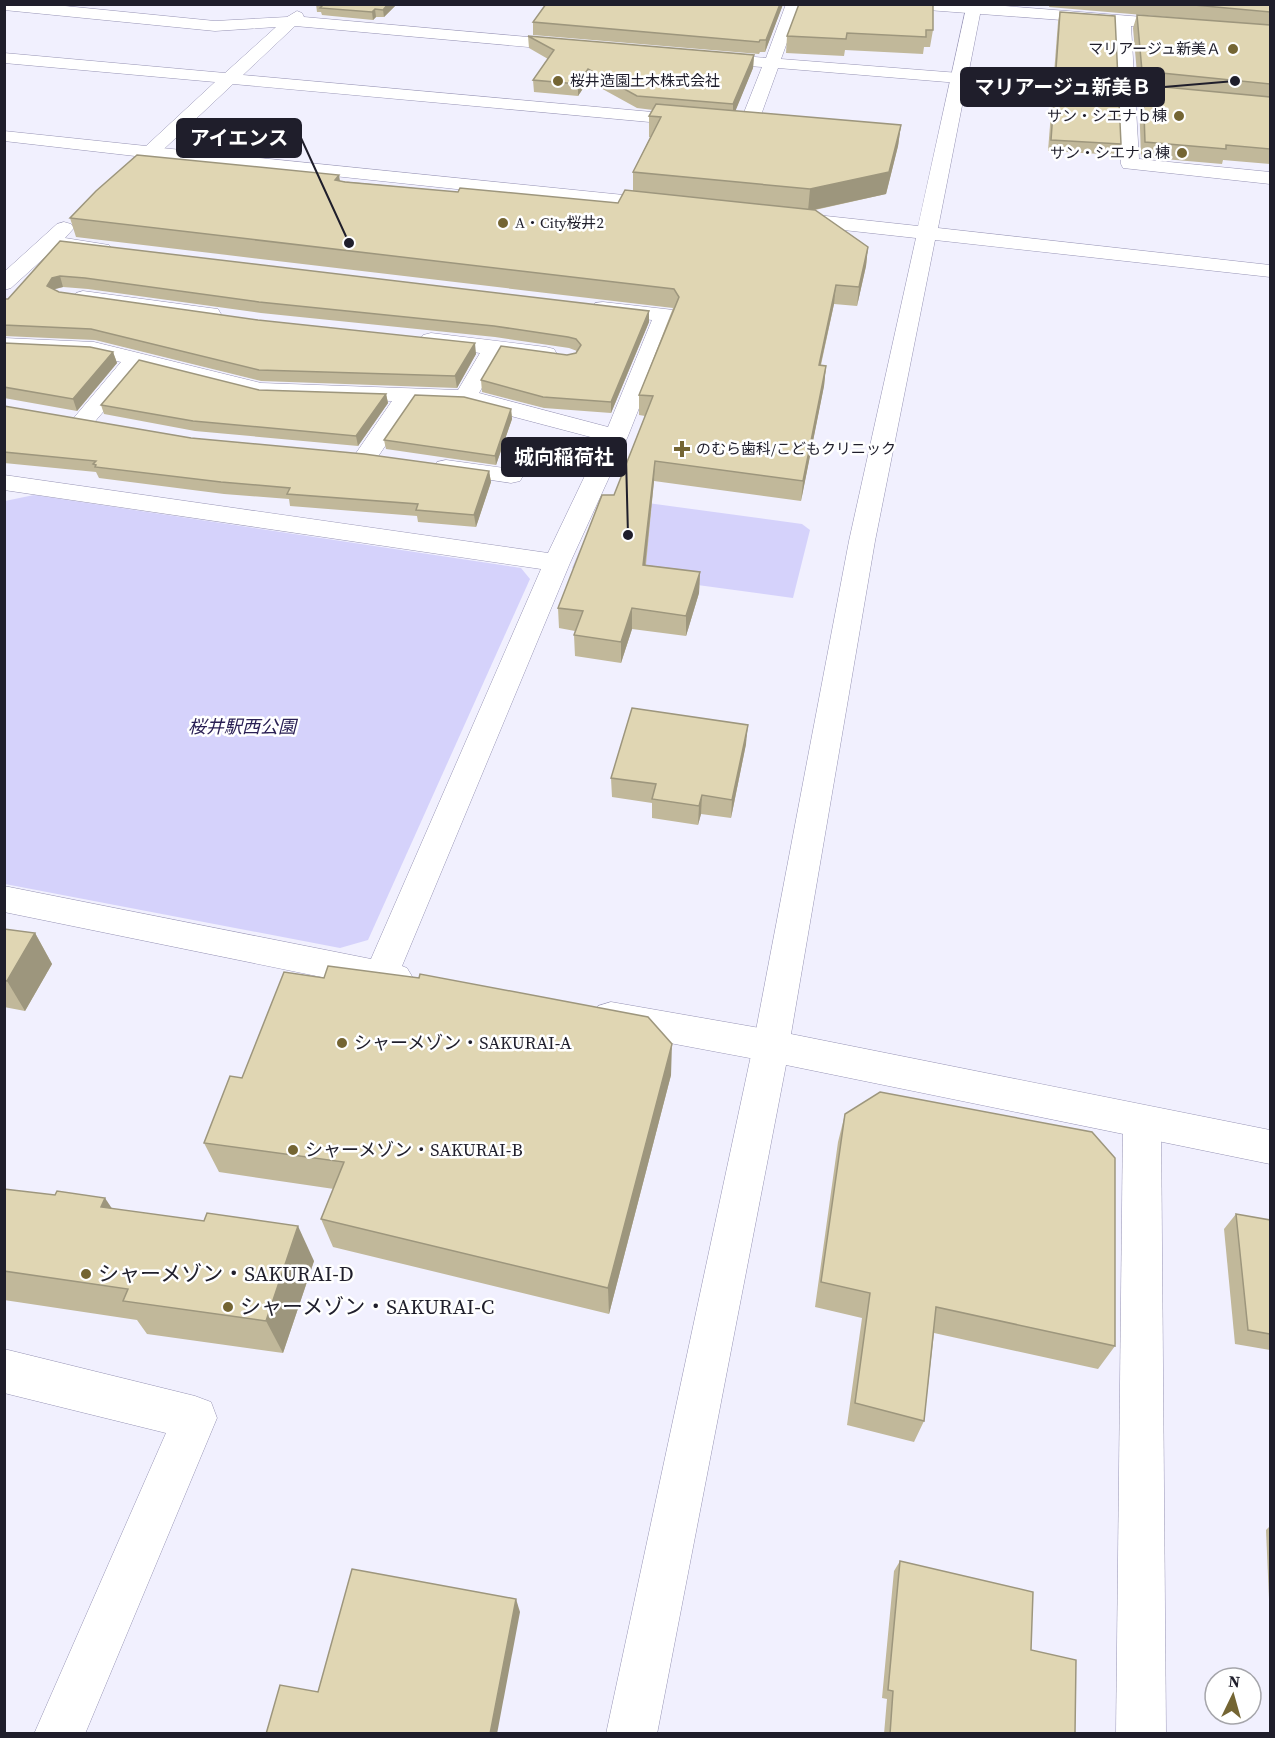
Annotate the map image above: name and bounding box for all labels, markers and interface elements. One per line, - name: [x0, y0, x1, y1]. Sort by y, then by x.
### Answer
- place label: マリアージュ新美Ａ: [1088, 38, 1221, 59]
- marker: マリアージュ新美Ａ: [1226, 42, 1240, 56]
- callout: マリアージュ新美Ｂ: [961, 68, 1164, 106]
- place label: 桜井造園土木株式会社: [570, 70, 720, 91]
- text: マリアージュ新美Ｂ: [975, 73, 1152, 101]
- marker: 桜井造園土木株式会社: [551, 74, 565, 88]
- place label: サン・シエナｂ棟: [1047, 105, 1167, 126]
- marker: サン・シエナｂ棟: [1172, 109, 1186, 123]
- callout: アイエンス: [177, 119, 301, 157]
- text: アイエンス: [190, 124, 288, 152]
- place label: サン・シエナａ棟: [1050, 142, 1170, 163]
- marker: サン・シエナａ棟: [1175, 146, 1189, 160]
- place label: A・City桜井2: [515, 212, 604, 233]
- marker: A・City桜井2: [496, 216, 510, 230]
- callout: 城向稲荷社: [502, 438, 626, 476]
- place label: のむら歯科/こどもクリニック: [696, 438, 896, 459]
- marker: のむら歯科/こどもクリニック: [673, 440, 691, 458]
- text: 城向稲荷社: [514, 443, 614, 471]
- park label: 桜井駅西公園: [188, 714, 299, 739]
- place label: シャーメゾン・SAKURAI-A: [354, 1030, 572, 1055]
- marker: シャーメゾン・SAKURAI-A: [335, 1036, 349, 1050]
- place label: シャーメゾン・SAKURAI-B: [305, 1137, 523, 1162]
- marker: シャーメゾン・SAKURAI-B: [286, 1143, 300, 1157]
- place label: シャーメゾン・SAKURAI-D: [98, 1259, 354, 1288]
- marker: シャーメゾン・SAKURAI-D: [79, 1267, 93, 1281]
- place label: シャーメゾン・SAKURAI-C: [240, 1292, 494, 1321]
- marker: シャーメゾン・SAKURAI-C: [221, 1300, 235, 1314]
- north arrow: [1203, 1666, 1263, 1726]
- text: N: [1228, 1670, 1241, 1693]

